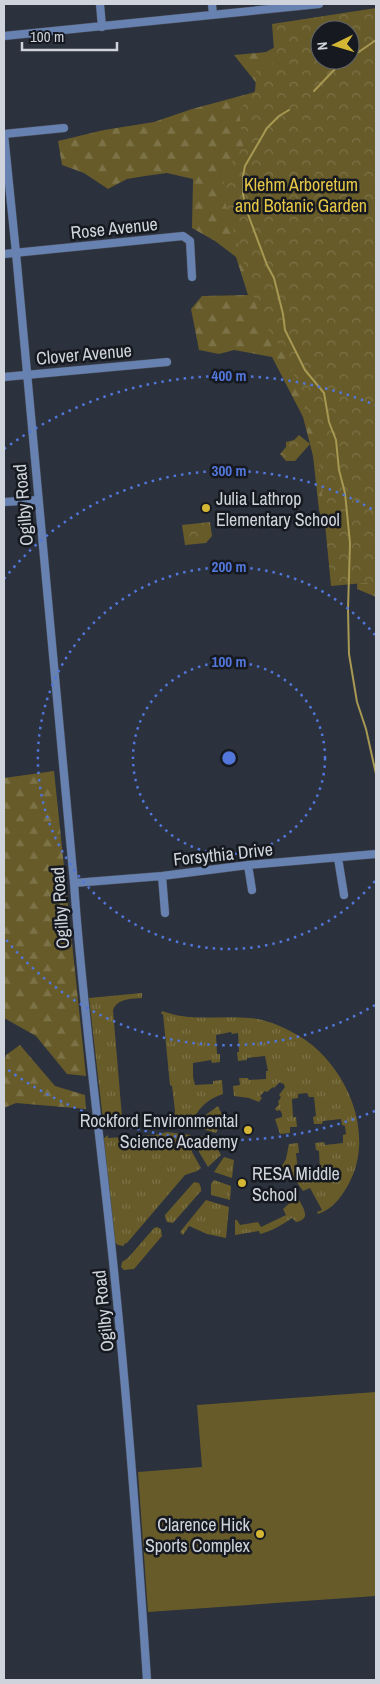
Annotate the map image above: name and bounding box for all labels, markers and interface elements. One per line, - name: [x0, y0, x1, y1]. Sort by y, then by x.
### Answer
- scale bar: [22, 20, 118, 52]
- north arrow: [310, 20, 360, 70]
- text: 100 m: [30, 26, 64, 47]
- text: N: [313, 41, 331, 51]
- park label: Klehm Arboretum and Botanic Garden: [235, 172, 367, 218]
- street label: Rose Avenue: [69, 211, 159, 245]
- street label: Clover Avenue: [35, 337, 133, 371]
- text: 400 m: [212, 365, 246, 386]
- text: 300 m: [212, 460, 246, 481]
- street label: Ogilby Road: [7, 463, 39, 547]
- place label: Julia Lathrop Elementary School: [216, 486, 340, 532]
- marker: Julia Lathrop Elementary School: [200, 502, 212, 514]
- text: 200 m: [212, 556, 246, 577]
- text: 100 m: [212, 651, 246, 672]
- centre of rings: [220, 749, 238, 767]
- street label: Forsythia Drive: [172, 836, 274, 872]
- street label: Ogilby Road: [45, 866, 75, 950]
- place label: Rockford Environmental Science Academy: [80, 1108, 239, 1154]
- marker: Rockford Environmental Science Academy: [242, 1124, 254, 1136]
- place label: RESA Middle School: [252, 1161, 340, 1207]
- marker: RESA Middle School: [236, 1177, 248, 1189]
- street label: Ogilby Road: [86, 1269, 120, 1353]
- place label: Clarence Hick Sports Complex: [145, 1512, 251, 1558]
- marker: Clarence Hick Sports Complex: [254, 1528, 266, 1540]

